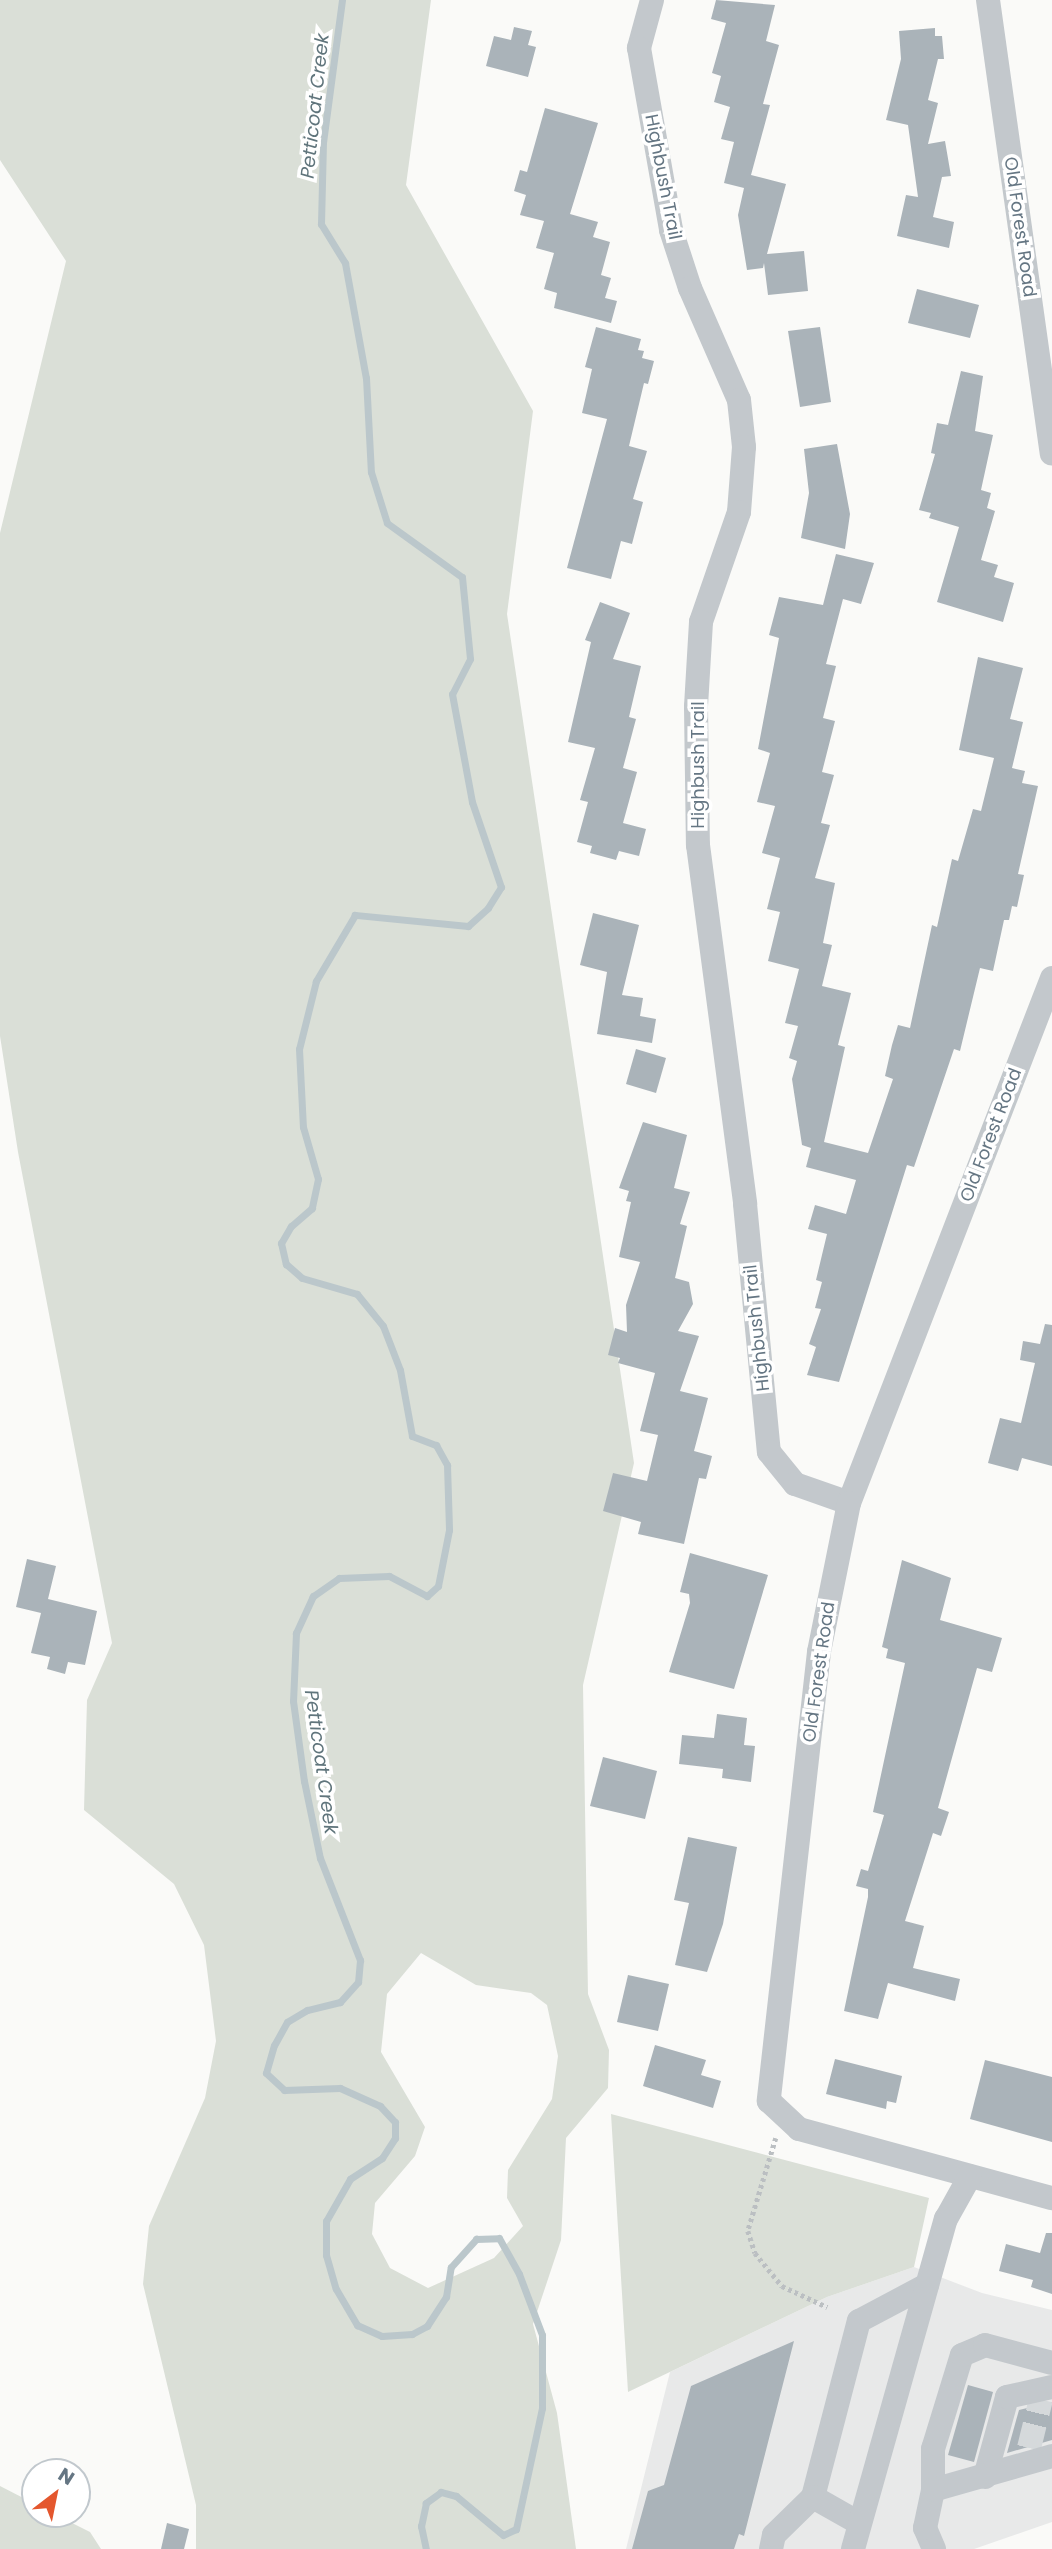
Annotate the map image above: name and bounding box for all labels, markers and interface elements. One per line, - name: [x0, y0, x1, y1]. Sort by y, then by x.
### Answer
- water label: Petticoat Creek: [296, 32, 334, 180]
- street label: Highbush Trail: [640, 112, 686, 242]
- street label: Old Forest Road: [999, 155, 1041, 299]
- street label: Highbush Trail: [687, 701, 709, 829]
- street label: Old Forest Road: [956, 1065, 1026, 1205]
- street label: Highbush Trail: [740, 1263, 774, 1393]
- street label: Old Forest Road: [798, 1600, 840, 1744]
- water label: Petticoat Creek: [300, 1688, 342, 1836]
- north arrow: [21, 2458, 91, 2528]
- text: N: [53, 2461, 80, 2492]

